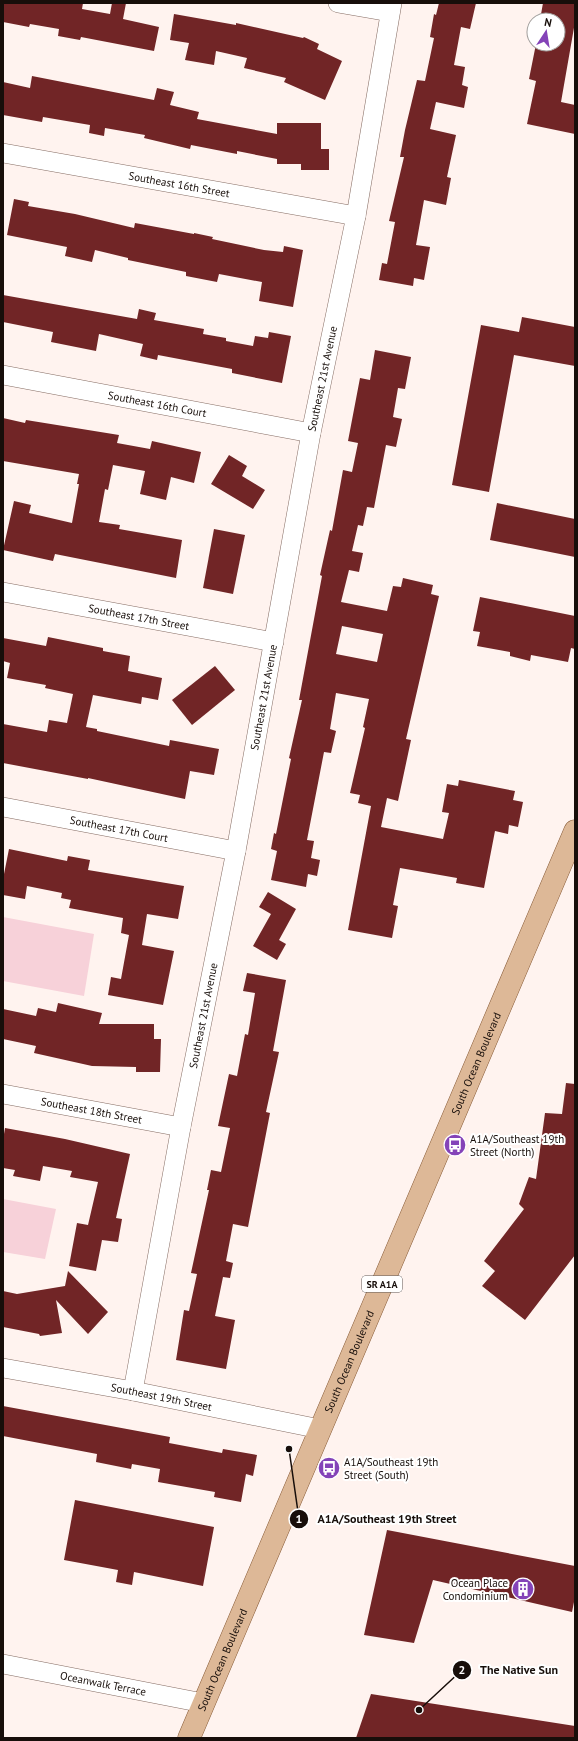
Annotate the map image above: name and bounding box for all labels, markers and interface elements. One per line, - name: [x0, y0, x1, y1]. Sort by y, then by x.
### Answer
- north arrow: [526, 12, 566, 52]
- text: N: [543, 15, 553, 30]
- street label: Southeast 16th Street: [127, 169, 231, 200]
- street label: Southeast 21st Avenue: [305, 324, 340, 432]
- street label: Southeast 16th Court: [107, 388, 208, 420]
- street label: Southeast 17th Street: [87, 601, 191, 633]
- street label: Southeast 21st Avenue: [247, 643, 280, 751]
- street label: Southeast 17th Court: [69, 813, 170, 845]
- street label: Southeast 21st Avenue: [186, 961, 221, 1069]
- street label: South Ocean Boulevard: [448, 1010, 504, 1117]
- street label: Southeast 18th Street: [40, 1094, 143, 1127]
- bus stop icon: A1A/Southeast 19th Street (North): [442, 1132, 468, 1158]
- place label: A1A/Southeast 19th Street (North): [470, 1132, 564, 1159]
- road number: SR A1A: [362, 1276, 402, 1292]
- street label: South Ocean Boulevard: [321, 1308, 377, 1415]
- street label: Southeast 19th Street: [110, 1380, 213, 1414]
- bus stop icon: A1A/Southeast 19th Street (South): [316, 1455, 342, 1481]
- place label: A1A/Southeast 19th Street (South): [344, 1455, 438, 1482]
- callout: A1A/Southeast 19th Street: [289, 1507, 464, 1531]
- text: 1: [296, 1511, 302, 1526]
- text: A1A/Southeast 19th Street: [318, 1511, 457, 1526]
- place label: Ocean Place Condominium: [443, 1576, 508, 1603]
- building icon: Ocean Place Condominium: [510, 1576, 536, 1602]
- street label: South Ocean Boulevard: [194, 1606, 250, 1713]
- callout: The Native Sun: [452, 1658, 566, 1682]
- text: 2: [459, 1662, 465, 1677]
- text: The Native Sun: [480, 1662, 558, 1677]
- street label: Oceanwalk Terrace: [59, 1668, 148, 1699]

